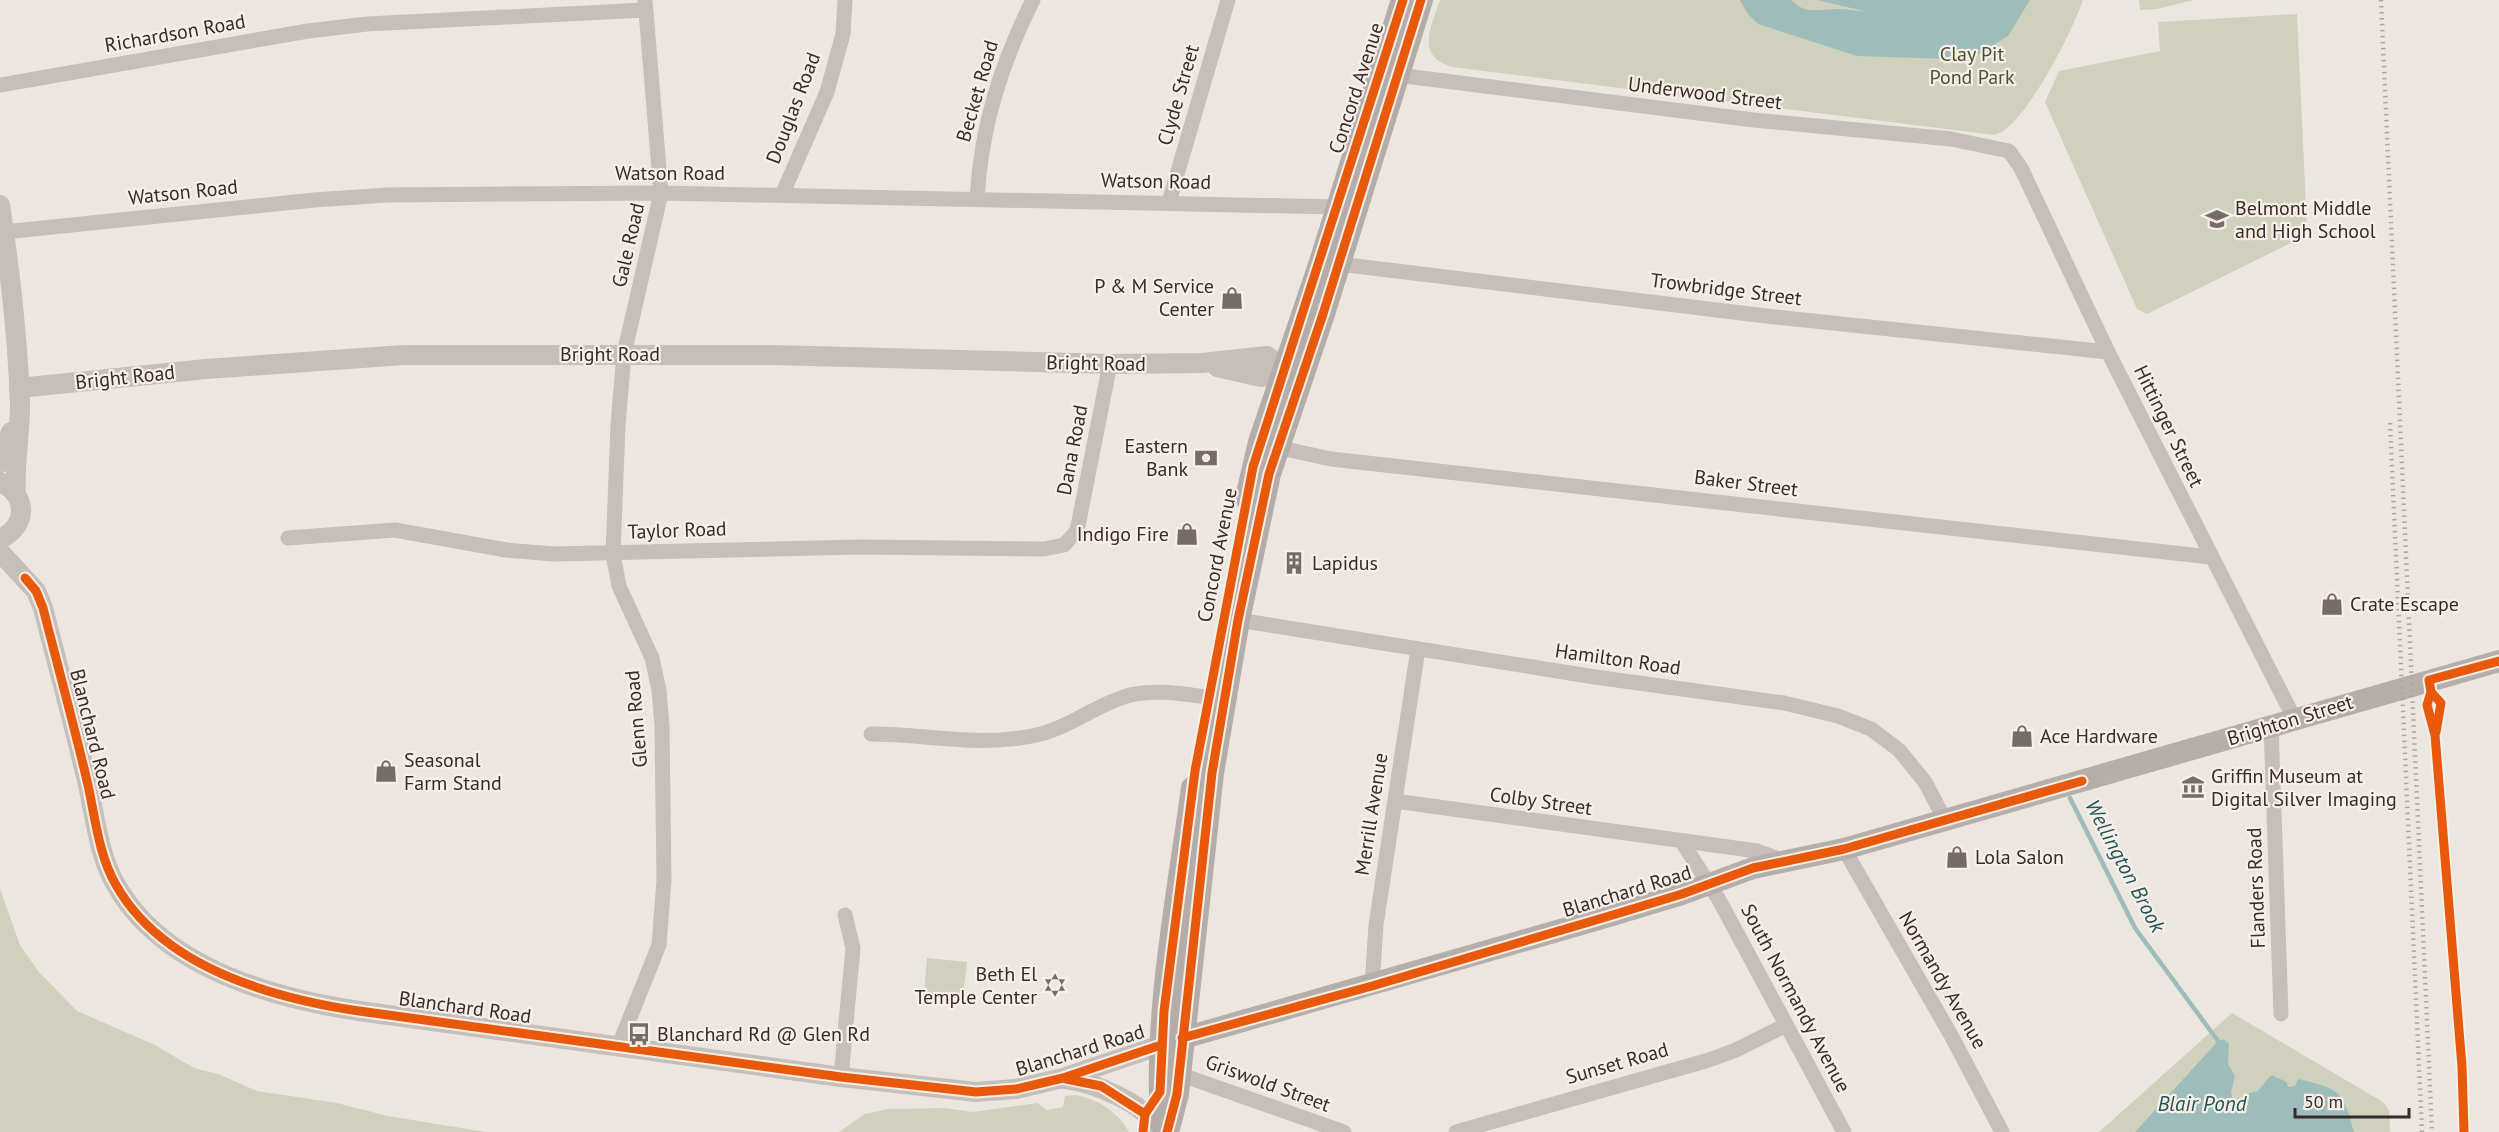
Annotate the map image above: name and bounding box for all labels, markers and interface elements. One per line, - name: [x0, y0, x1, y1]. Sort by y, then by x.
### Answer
- street label: Richardson Road: [103, 8, 247, 58]
- street label: Concord Avenue: [1323, 19, 1389, 157]
- street label: Becket Road: [950, 37, 1004, 145]
- street label: Clyde Street: [1151, 41, 1205, 149]
- park label: Clay Pit Pond Park: [1930, 41, 2015, 90]
- street label: Douglas Road: [760, 49, 826, 167]
- street label: Underwood Street: [1627, 71, 1784, 115]
- street label: Watson Road: [615, 160, 725, 186]
- street label: Watson Road: [1101, 167, 1211, 195]
- street label: Watson Road: [127, 173, 239, 211]
- place label: Belmont Middle and High School: [2235, 195, 2376, 244]
- street label: Gale Road: [606, 200, 650, 290]
- school or university icon: Belmont Middle and High School: [2204, 206, 2230, 232]
- street label: Trowbridge Street: [1649, 267, 1803, 311]
- place label: P & M Service Center: [1094, 273, 1214, 322]
- shop icon: P & M Service Center: [1219, 285, 1245, 311]
- street label: Bright Road: [560, 341, 660, 367]
- street label: Bright Road: [1046, 349, 1146, 377]
- street label: Bright Road: [74, 359, 176, 395]
- street label: Hittinger Street: [2128, 361, 2210, 492]
- street label: Dana Road: [1051, 403, 1093, 497]
- place label: Eastern Bank: [1124, 433, 1188, 482]
- bank icon: Eastern Bank: [1193, 445, 1219, 471]
- street label: Baker Street: [1693, 464, 1800, 502]
- street label: Concord Avenue: [1191, 486, 1243, 624]
- street label: Taylor Road: [627, 515, 727, 545]
- place label: Indigo Fire: [1077, 521, 1169, 547]
- shop icon: Indigo Fire: [1174, 521, 1200, 547]
- building icon: Lapidus: [1281, 550, 1307, 576]
- place label: Lapidus: [1312, 550, 1378, 576]
- shop icon: Crate Escape: [2319, 591, 2345, 617]
- place label: Crate Escape: [2350, 591, 2459, 617]
- street label: Hamilton Road: [1553, 637, 1683, 681]
- street label: Blanchard Road: [64, 666, 122, 802]
- street label: Glenn Road: [619, 669, 653, 769]
- street label: Brighton Street: [2224, 688, 2356, 751]
- shop icon: Ace Hardware: [2009, 723, 2035, 749]
- place label: Ace Hardware: [2040, 723, 2158, 749]
- place label: Seasonal Farm Stand: [404, 747, 502, 796]
- street label: Merrill Avenue: [1348, 751, 1394, 877]
- shop icon: Seasonal Farm Stand: [373, 758, 399, 784]
- place label: Griffin Museum at Digital Silver Imaging: [2211, 763, 2397, 812]
- museum icon: Griffin Museum at Digital Silver Imaging: [2180, 774, 2206, 800]
- street label: Colby Street: [1488, 781, 1594, 821]
- water label: Wellington Brook: [2079, 795, 2172, 938]
- street label: Flanders Road: [2241, 827, 2271, 949]
- shop icon: Lola Salon: [1944, 844, 1970, 870]
- place label: Lola Salon: [1975, 844, 2064, 870]
- street label: Blanchard Road: [1559, 859, 1695, 923]
- street label: South Normandy Avenue: [1735, 899, 1857, 1097]
- street label: Normandy Avenue: [1893, 907, 1993, 1053]
- place label: Beth El Temple Center: [915, 961, 1037, 1010]
- synagogue icon: Beth El Temple Center: [1042, 972, 1068, 998]
- street label: Blanchard Road: [397, 985, 533, 1029]
- street label: Blanchard Road: [1012, 1018, 1148, 1082]
- bus stop icon: Blanchard Rd @ Glen Rd: [626, 1021, 652, 1047]
- place label: Blanchard Rd @ Glen Rd: [657, 1021, 870, 1047]
- street label: Sunset Road: [1563, 1036, 1671, 1090]
- street label: Griswold Street: [1202, 1048, 1334, 1118]
- scale bar: [2295, 1081, 2409, 1119]
- water label: Blair Pond: [2158, 1090, 2248, 1117]
- text: 50 m: [2304, 1090, 2343, 1113]

